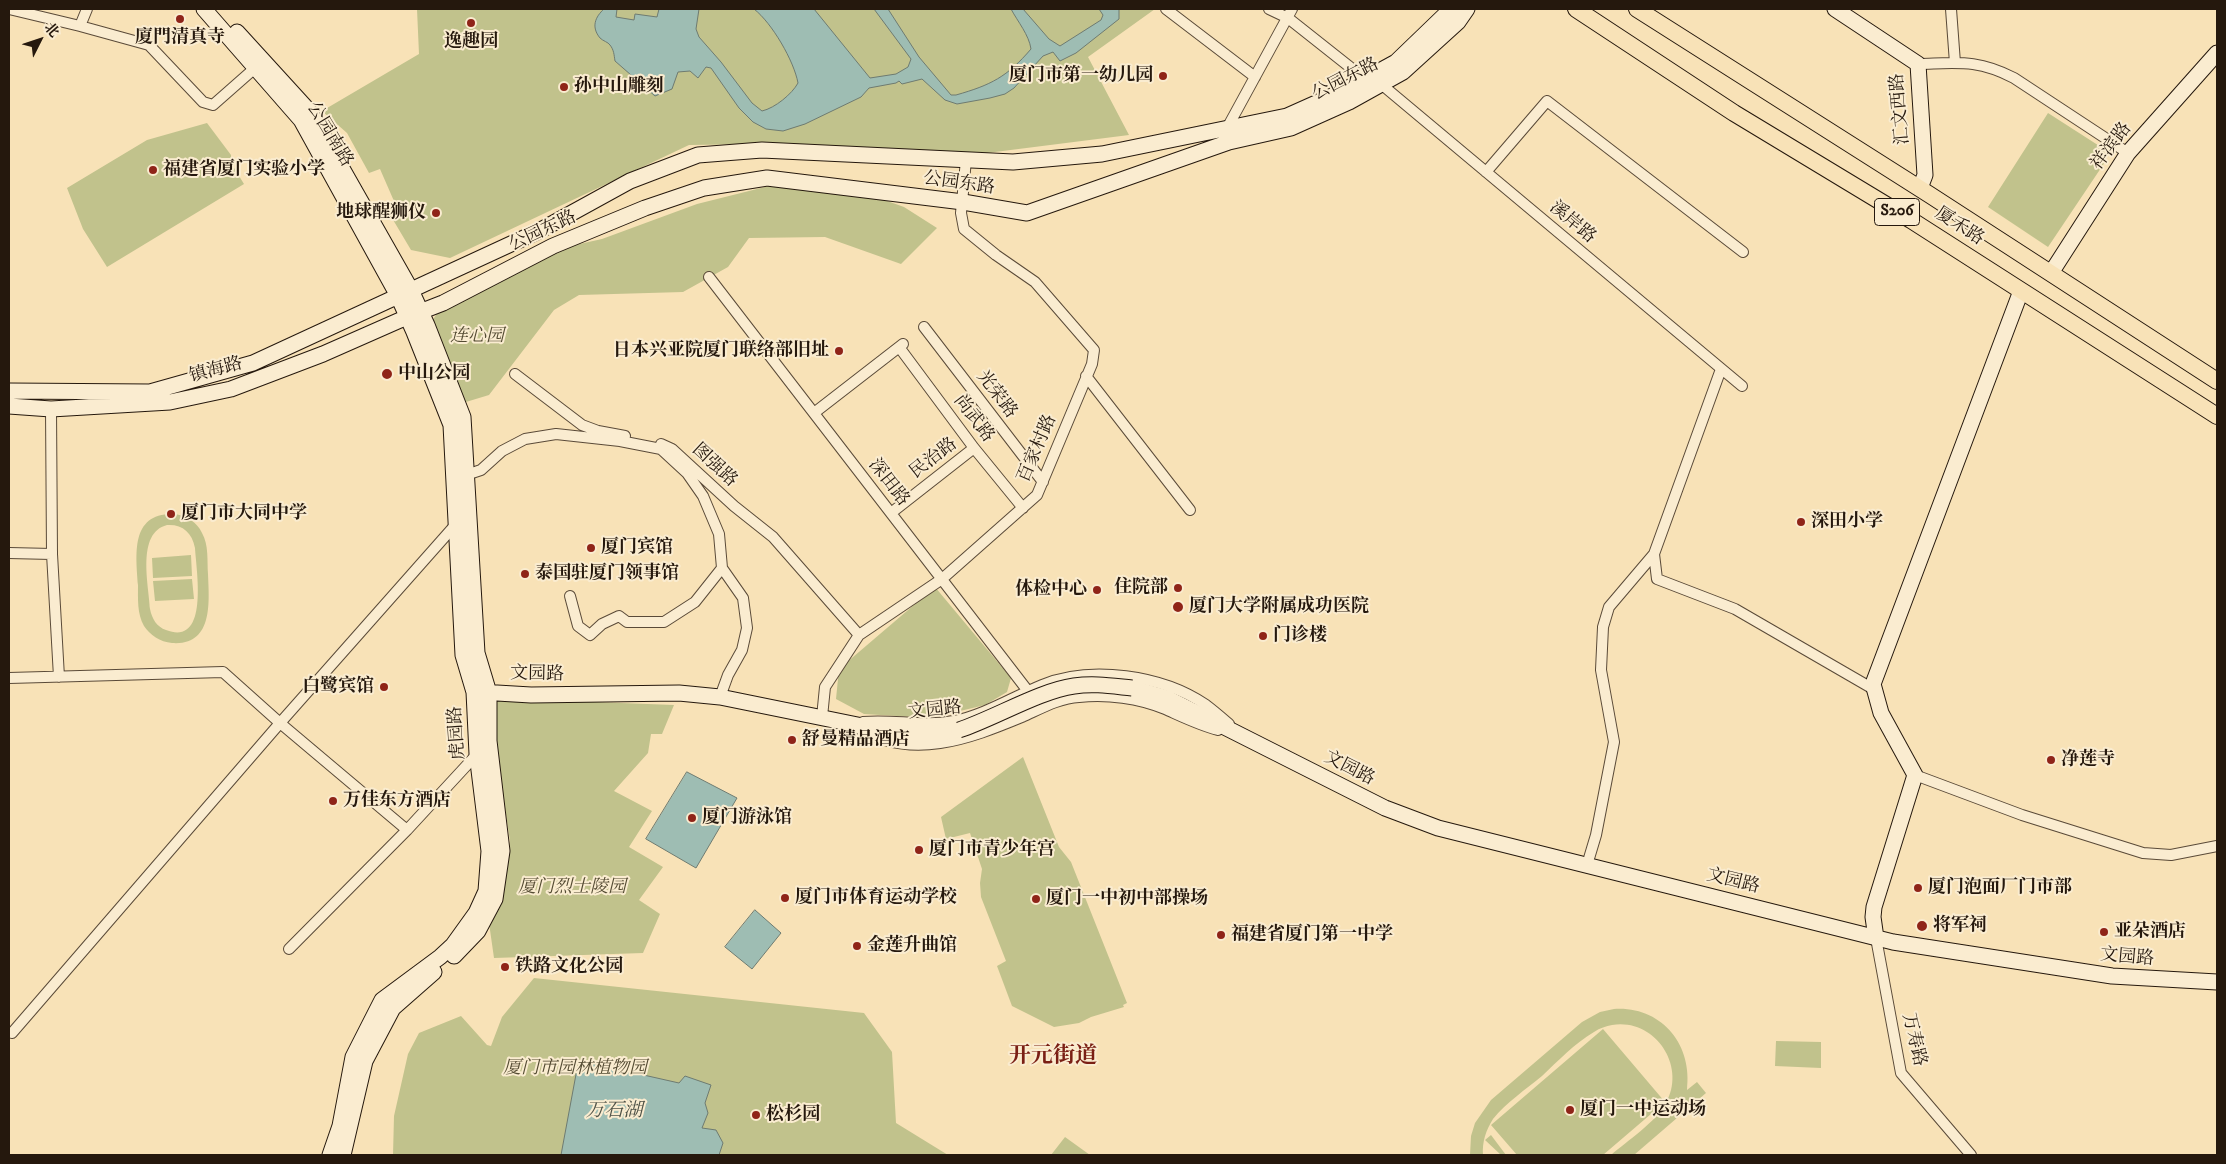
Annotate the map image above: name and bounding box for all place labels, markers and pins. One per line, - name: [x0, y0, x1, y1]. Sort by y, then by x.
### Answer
- marker: 廈門清真寺: [174, 13, 186, 25]
- marker: 逸趣园: [465, 17, 477, 29]
- place label: 廈門清真寺: [135, 27, 225, 49]
- place label: 逸趣园: [444, 31, 498, 53]
- place label: 厦门市第一幼儿园: [1009, 65, 1153, 87]
- marker: 厦门市第一幼儿园: [1157, 70, 1169, 82]
- place label: 孙中山雕刻: [574, 76, 664, 98]
- marker: 孙中山雕刻: [558, 81, 570, 93]
- place label: 福建省厦门实验小学: [163, 159, 325, 181]
- marker: 福建省厦门实验小学: [147, 164, 159, 176]
- place label: 地球醒狮仪: [336, 202, 426, 224]
- marker: 地球醒狮仪: [430, 207, 442, 219]
- place label: 日本兴亚院厦门联络部旧址: [613, 340, 829, 362]
- marker: 日本兴亚院厦门联络部旧址: [833, 345, 845, 357]
- place label: 中山公园: [398, 363, 470, 385]
- marker: 中山公园: [380, 367, 394, 381]
- place label: 厦门市大同中学: [181, 503, 307, 525]
- marker: 厦门市大同中学: [165, 508, 177, 520]
- place label: 深田小学: [1811, 511, 1883, 533]
- marker: 深田小学: [1795, 516, 1807, 528]
- place label: 厦门宾馆: [601, 537, 673, 559]
- marker: 厦门宾馆: [585, 542, 597, 554]
- place label: 泰国驻厦门领事馆: [535, 563, 679, 585]
- marker: 泰国驻厦门领事馆: [519, 568, 531, 580]
- place label: 住院部: [1114, 577, 1168, 599]
- place label: 体检中心: [1015, 579, 1087, 601]
- marker: 住院部: [1172, 582, 1184, 594]
- marker: 体检中心: [1091, 584, 1103, 596]
- place label: 厦门大学附属成功医院: [1189, 596, 1369, 618]
- marker: 厦门大学附属成功医院: [1171, 600, 1185, 614]
- place label: 门诊楼: [1273, 625, 1327, 647]
- marker: 门诊楼: [1257, 630, 1269, 642]
- place label: 白鹭宾馆: [302, 676, 374, 698]
- marker: 白鹭宾馆: [378, 681, 390, 693]
- place label: 舒曼精品酒店: [802, 729, 910, 751]
- marker: 舒曼精品酒店: [786, 734, 798, 746]
- place label: 净莲寺: [2061, 749, 2115, 771]
- marker: 净莲寺: [2045, 754, 2057, 766]
- place label: 万佳东方酒店: [343, 790, 451, 812]
- marker: 万佳东方酒店: [327, 795, 339, 807]
- place label: 厦门游泳馆: [702, 807, 792, 829]
- marker: 厦门游泳馆: [686, 812, 698, 824]
- place label: 厦门市青少年宫: [929, 839, 1055, 861]
- marker: 厦门市青少年宫: [913, 844, 925, 856]
- place label: 厦门泡面厂门市部: [1928, 877, 2072, 899]
- marker: 厦门泡面厂门市部: [1912, 882, 1924, 894]
- place label: 厦门市体育运动学校: [795, 887, 957, 909]
- place label: 厦门一中初中部操场: [1046, 888, 1208, 910]
- marker: 厦门市体育运动学校: [779, 892, 791, 904]
- marker: 厦门一中初中部操场: [1030, 893, 1042, 905]
- place label: 将军祠: [1933, 915, 1987, 937]
- marker: 将军祠: [1915, 919, 1929, 933]
- place label: 亚朵酒店: [2114, 921, 2186, 943]
- place label: 福建省厦门第一中学: [1231, 924, 1393, 946]
- marker: 亚朵酒店: [2098, 926, 2110, 938]
- marker: 福建省厦门第一中学: [1215, 929, 1227, 941]
- place label: 金莲升曲馆: [867, 935, 957, 957]
- marker: 金莲升曲馆: [851, 940, 863, 952]
- place label: 铁路文化公园: [515, 956, 623, 978]
- marker: 铁路文化公园: [499, 961, 511, 973]
- place label: 厦门一中运动场: [1580, 1099, 1706, 1121]
- place label: 松杉园: [766, 1104, 820, 1126]
- marker: 厦门一中运动场: [1564, 1104, 1576, 1116]
- marker: 松杉园: [750, 1109, 762, 1121]

